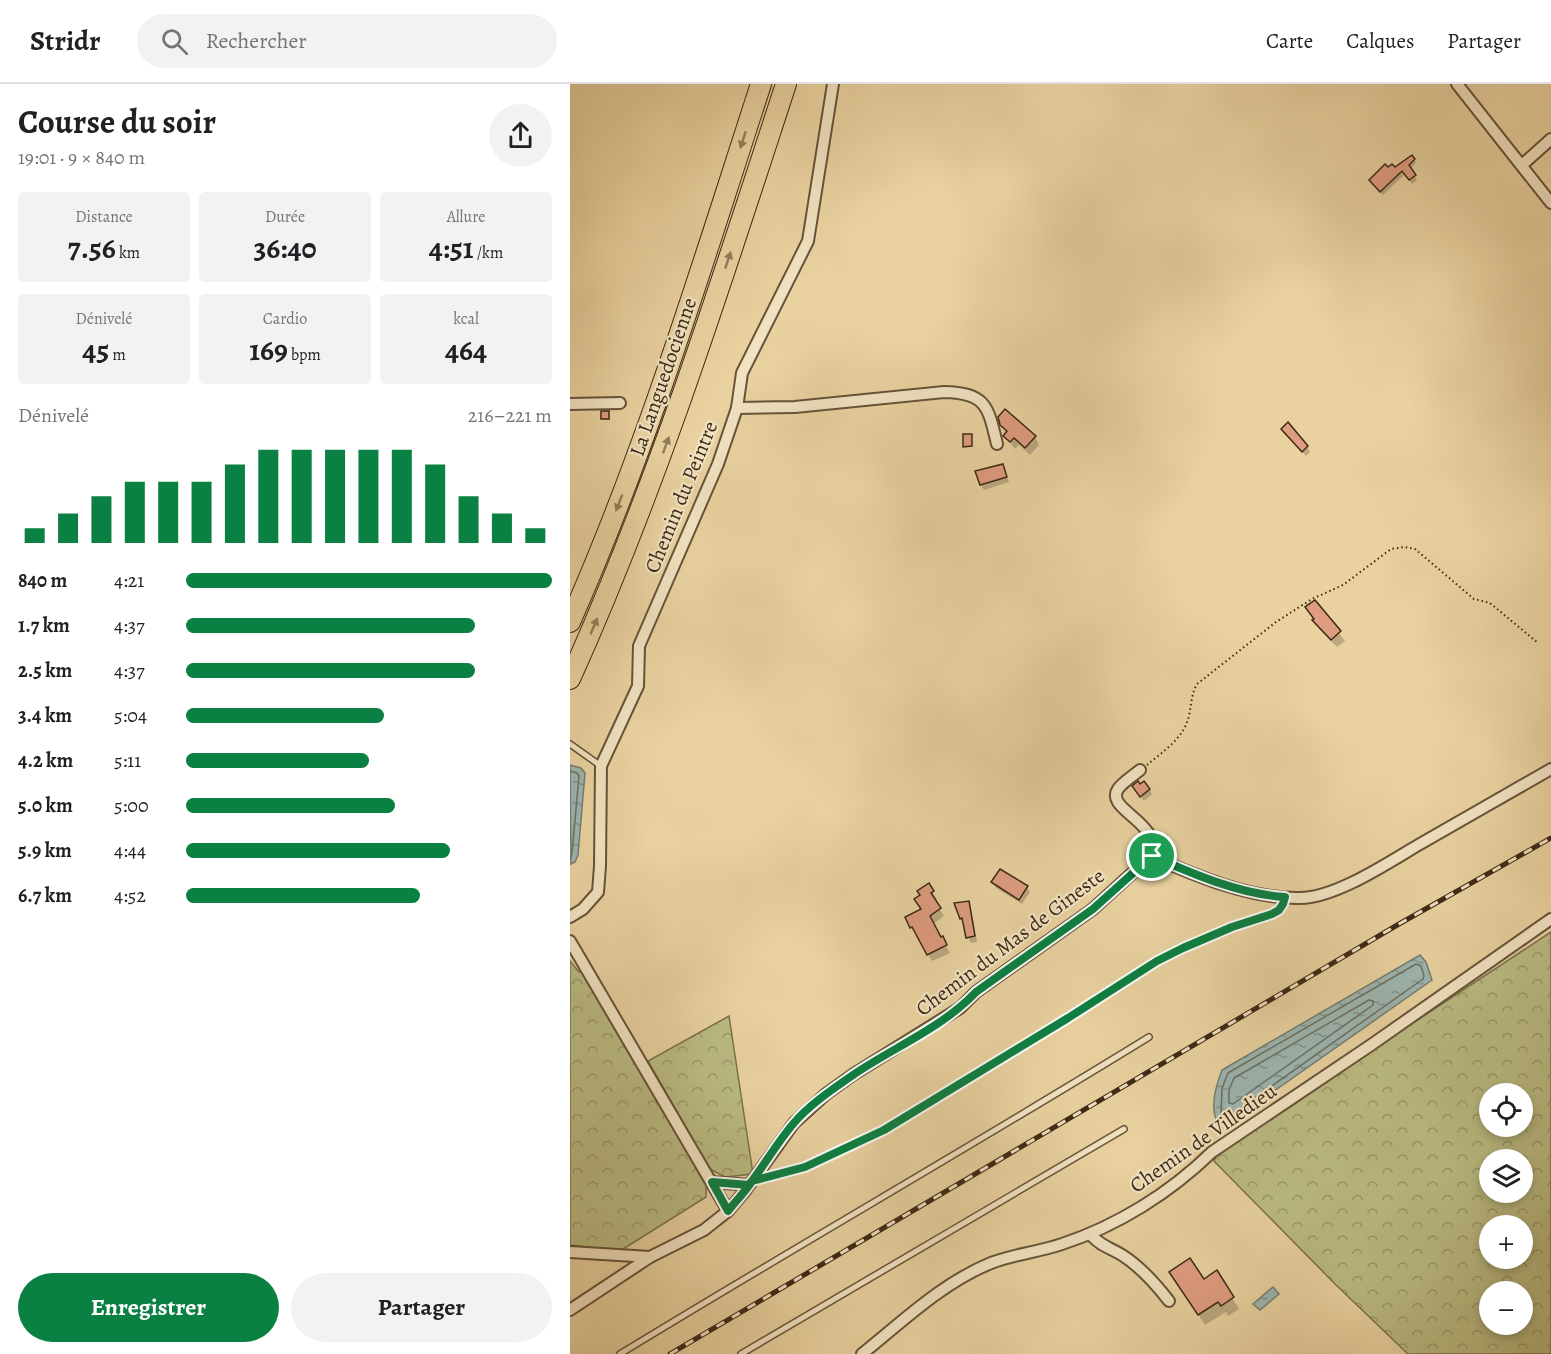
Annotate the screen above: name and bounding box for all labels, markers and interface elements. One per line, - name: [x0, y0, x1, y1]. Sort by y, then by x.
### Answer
- search box: [137, 14, 557, 68]
- text: Stridr: [30, 22, 101, 60]
- icon: search: [158, 25, 191, 58]
- text: Rechercher: [206, 26, 307, 56]
- text: Carte: [1266, 27, 1313, 55]
- text: Calques: [1346, 27, 1414, 55]
- text: Partager: [1447, 27, 1521, 55]
- text: Course du soir: [18, 99, 216, 144]
- button: share: [489, 104, 552, 167]
- one-way arrow: [738, 131, 747, 149]
- text: 19:01 · 9 × 840 m: [18, 144, 145, 171]
- text: Distance: [75, 206, 133, 228]
- text: Durée: [265, 206, 305, 228]
- text: Allure: [447, 206, 485, 228]
- text: 7.56: [68, 228, 116, 268]
- text: 36:40: [253, 228, 317, 268]
- text: 4:51: [429, 228, 474, 268]
- text: km: [116, 242, 140, 264]
- text: /km: [474, 242, 503, 264]
- one-way arrow: [724, 251, 733, 269]
- street label: La Languedocienne: [623, 294, 703, 460]
- text: Dénivelé: [76, 308, 132, 330]
- text: Cardio: [263, 308, 307, 330]
- text: kcal: [453, 308, 479, 330]
- text: 45: [82, 330, 109, 370]
- text: 169: [249, 330, 288, 370]
- text: 464: [445, 330, 487, 370]
- text: m: [109, 344, 126, 366]
- text: bpm: [288, 344, 321, 366]
- text: Dénivelé: [18, 402, 89, 429]
- text: 216–221 m: [468, 402, 552, 429]
- street label: Chemin du Peintre: [638, 417, 724, 577]
- one-way arrow: [661, 436, 671, 454]
- one-way arrow: [614, 494, 623, 512]
- text: 840 m: [18, 567, 67, 594]
- text: 4:21: [114, 567, 144, 594]
- text: 1.7 km: [18, 612, 70, 639]
- text: 4:37: [114, 612, 145, 639]
- one-way arrow: [590, 617, 599, 635]
- text: 2.5 km: [18, 657, 72, 684]
- text: 4:37: [114, 657, 145, 684]
- text: 3.4 km: [18, 702, 72, 729]
- text: 5:04: [114, 702, 147, 729]
- text: 4.2 km: [18, 747, 73, 774]
- text: 5:11: [114, 747, 141, 774]
- text: 5.0 km: [18, 792, 73, 819]
- text: 5:00: [114, 792, 149, 819]
- pin: [1126, 830, 1177, 881]
- text: 5.9 km: [18, 837, 72, 864]
- text: 4:44: [114, 837, 146, 864]
- icon: arrive: [1135, 839, 1168, 872]
- street label: Chemin du Mas de Gineste: [910, 862, 1110, 1022]
- text: 6.7 km: [18, 882, 72, 909]
- text: 4:52: [114, 882, 146, 909]
- street label: Chemin de Villedieu: [1124, 1076, 1282, 1199]
- map controls: [1479, 1083, 1533, 1335]
- button: locate: [1479, 1083, 1533, 1137]
- button: layers: [1479, 1149, 1533, 1203]
- button: +: [1479, 1215, 1533, 1269]
- button: Enregistrer: [18, 1273, 279, 1342]
- button: Partager: [291, 1273, 552, 1342]
- button: −: [1479, 1281, 1533, 1335]

